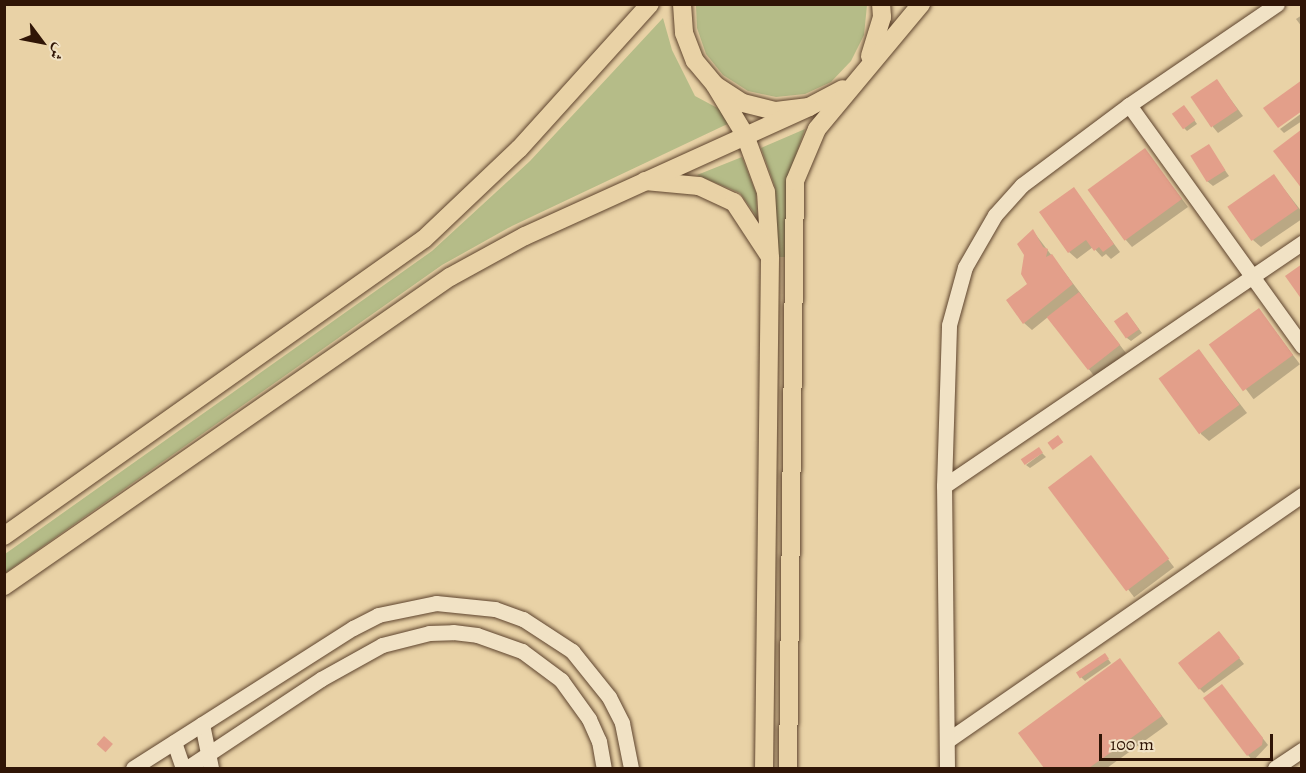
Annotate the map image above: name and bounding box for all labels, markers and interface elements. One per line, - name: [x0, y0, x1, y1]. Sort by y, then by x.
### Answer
- north arrow: [12, 12, 72, 72]
- text: ش: [44, 39, 71, 64]
- scale bar: [1102, 722, 1276, 760]
- text: 100 m: [1110, 732, 1154, 756]

